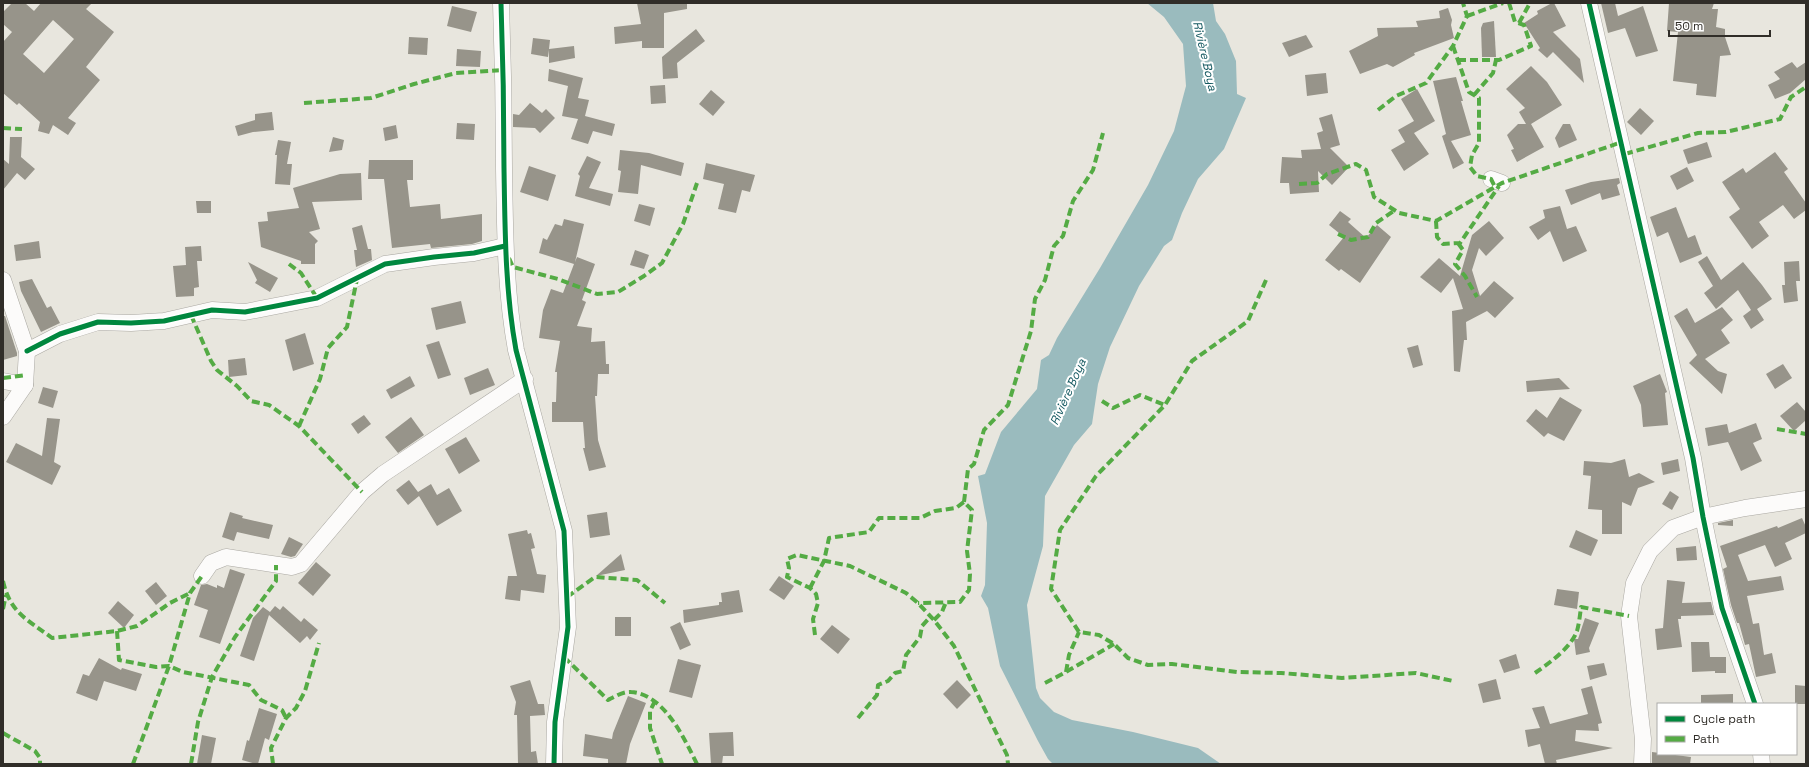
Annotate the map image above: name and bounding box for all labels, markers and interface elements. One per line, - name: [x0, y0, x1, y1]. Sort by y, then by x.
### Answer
- scale bar: [1669, 12, 1770, 38]
- text: 50 m: [1675, 18, 1703, 34]
- water label: Rivière Boya: [1189, 20, 1221, 93]
- water label: Rivière Boya: [1046, 356, 1090, 428]
- legend: [1657, 703, 1797, 755]
- text: Cycle path: [1693, 711, 1755, 727]
- text: Path: [1693, 731, 1719, 747]

